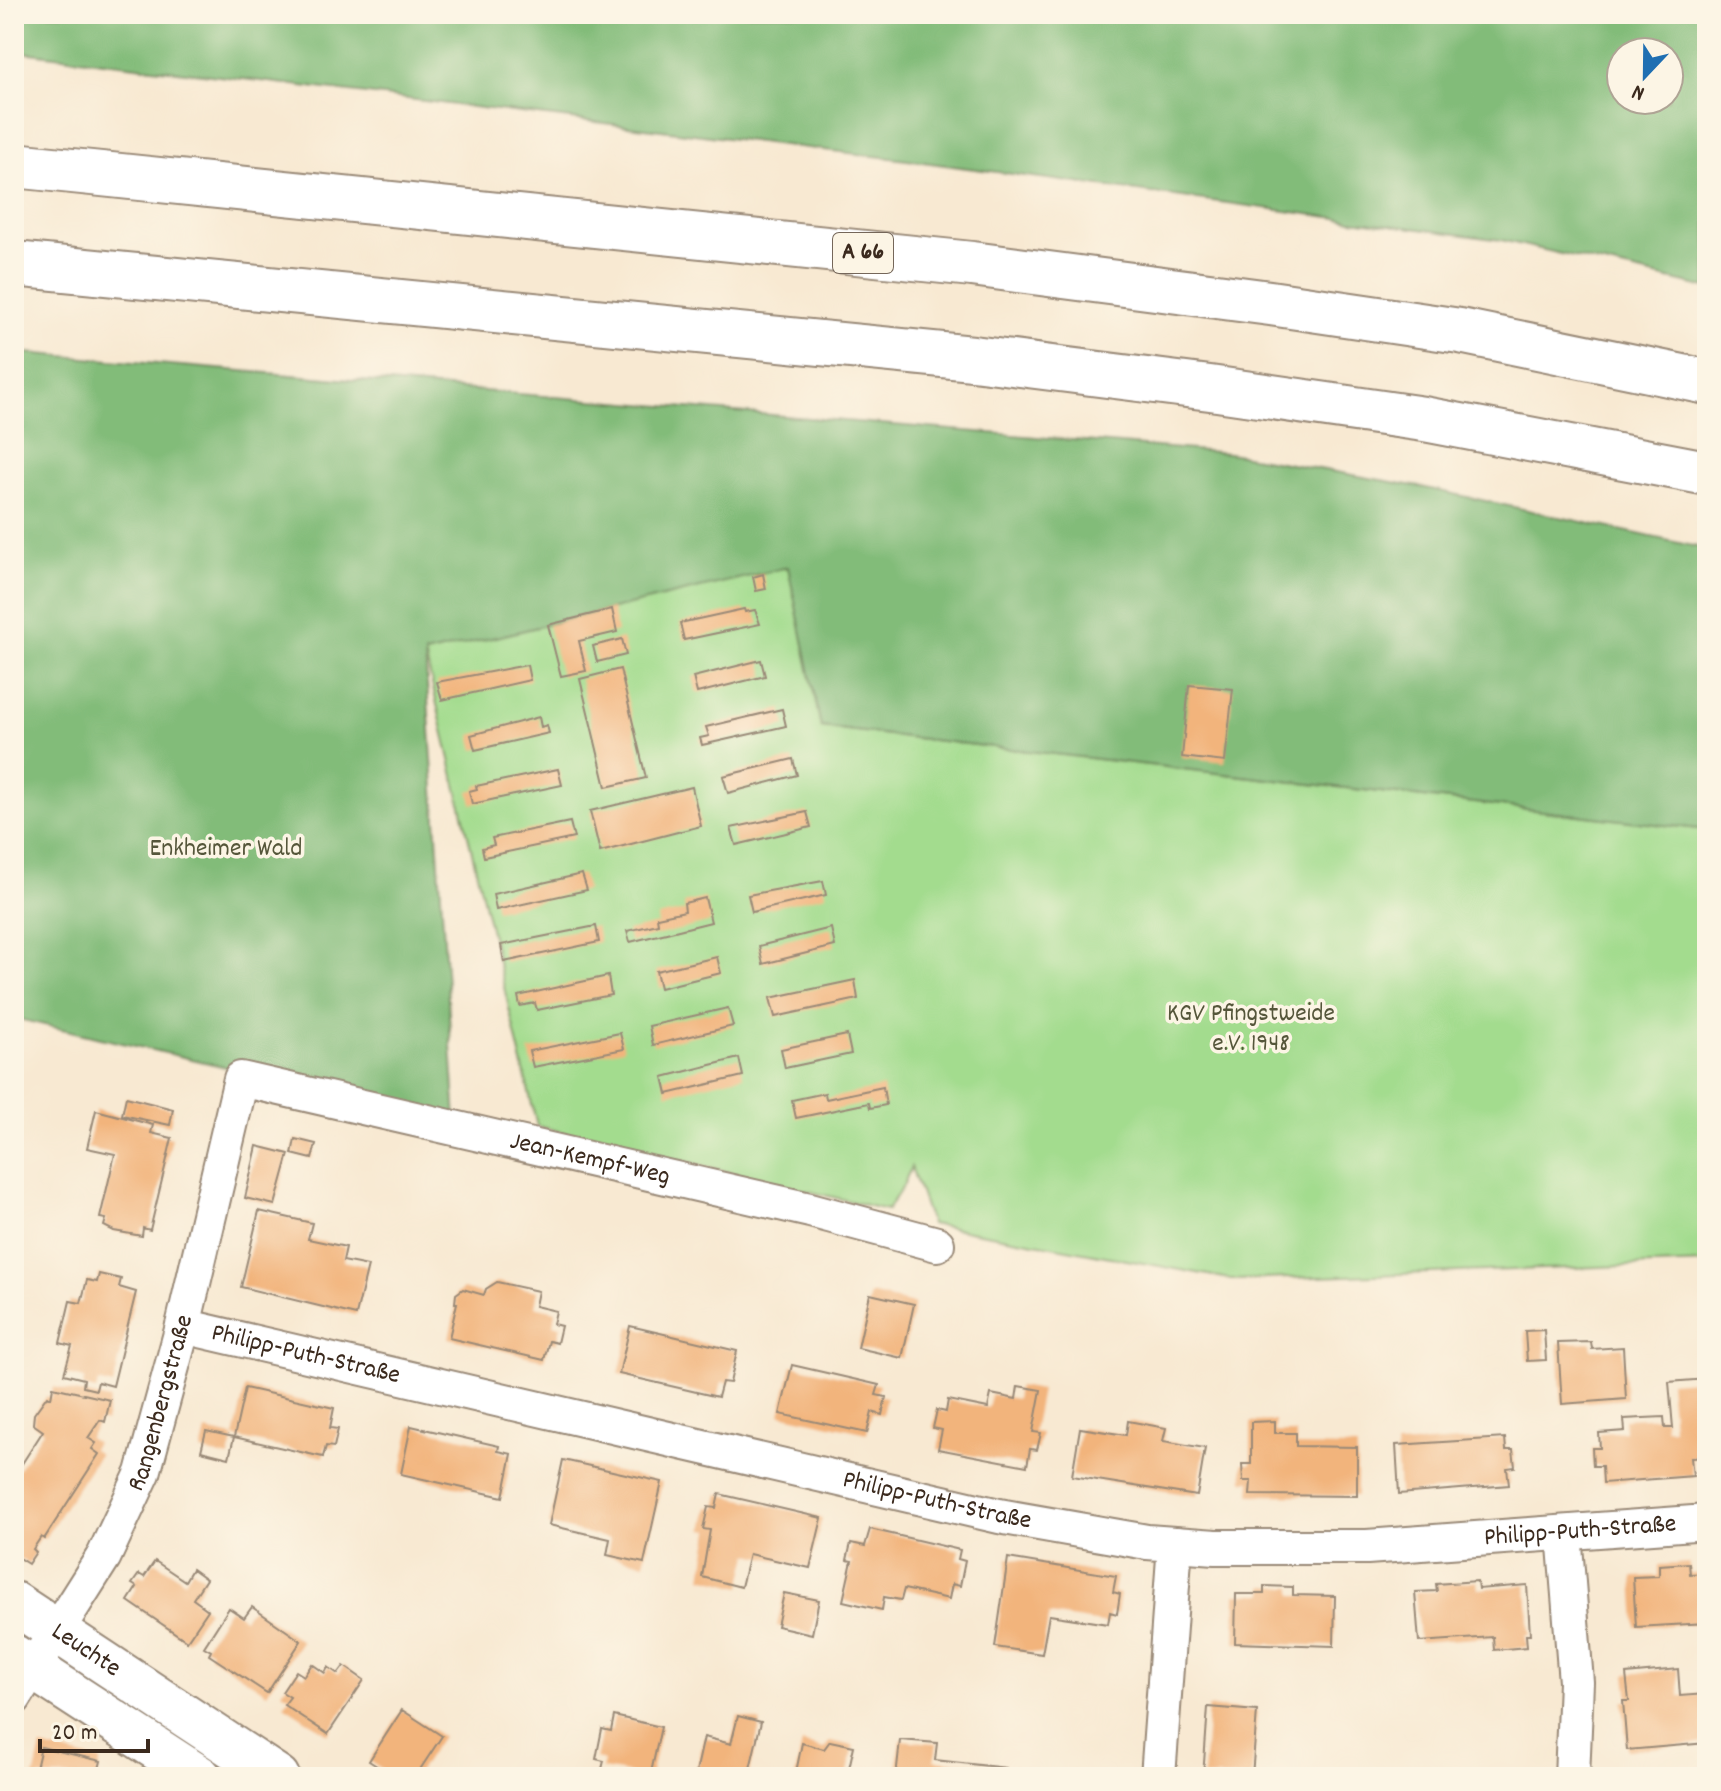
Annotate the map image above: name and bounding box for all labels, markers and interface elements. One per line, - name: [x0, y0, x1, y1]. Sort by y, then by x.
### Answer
- north arrow: [1605, 36, 1685, 116]
- text: N: [1628, 75, 1650, 108]
- road number: A 66: [833, 233, 893, 273]
- park label: Enkheimer Wald: [150, 831, 302, 868]
- park label: KGV Pfingstweide e.V. 1948: [1167, 996, 1335, 1063]
- street label: Jean-Kempf-Weg: [506, 1123, 674, 1196]
- street label: Rangenbergstraße: [118, 1311, 203, 1498]
- street label: Philipp-Puth-Straße: [208, 1315, 404, 1394]
- street label: Philipp-Puth-Straße: [839, 1462, 1034, 1540]
- street label: Philipp-Puth-Straße: [1483, 1506, 1678, 1557]
- street label: Leuchte: [44, 1614, 128, 1687]
- scale bar: [40, 1703, 148, 1753]
- text: 20 m: [52, 1717, 98, 1751]

